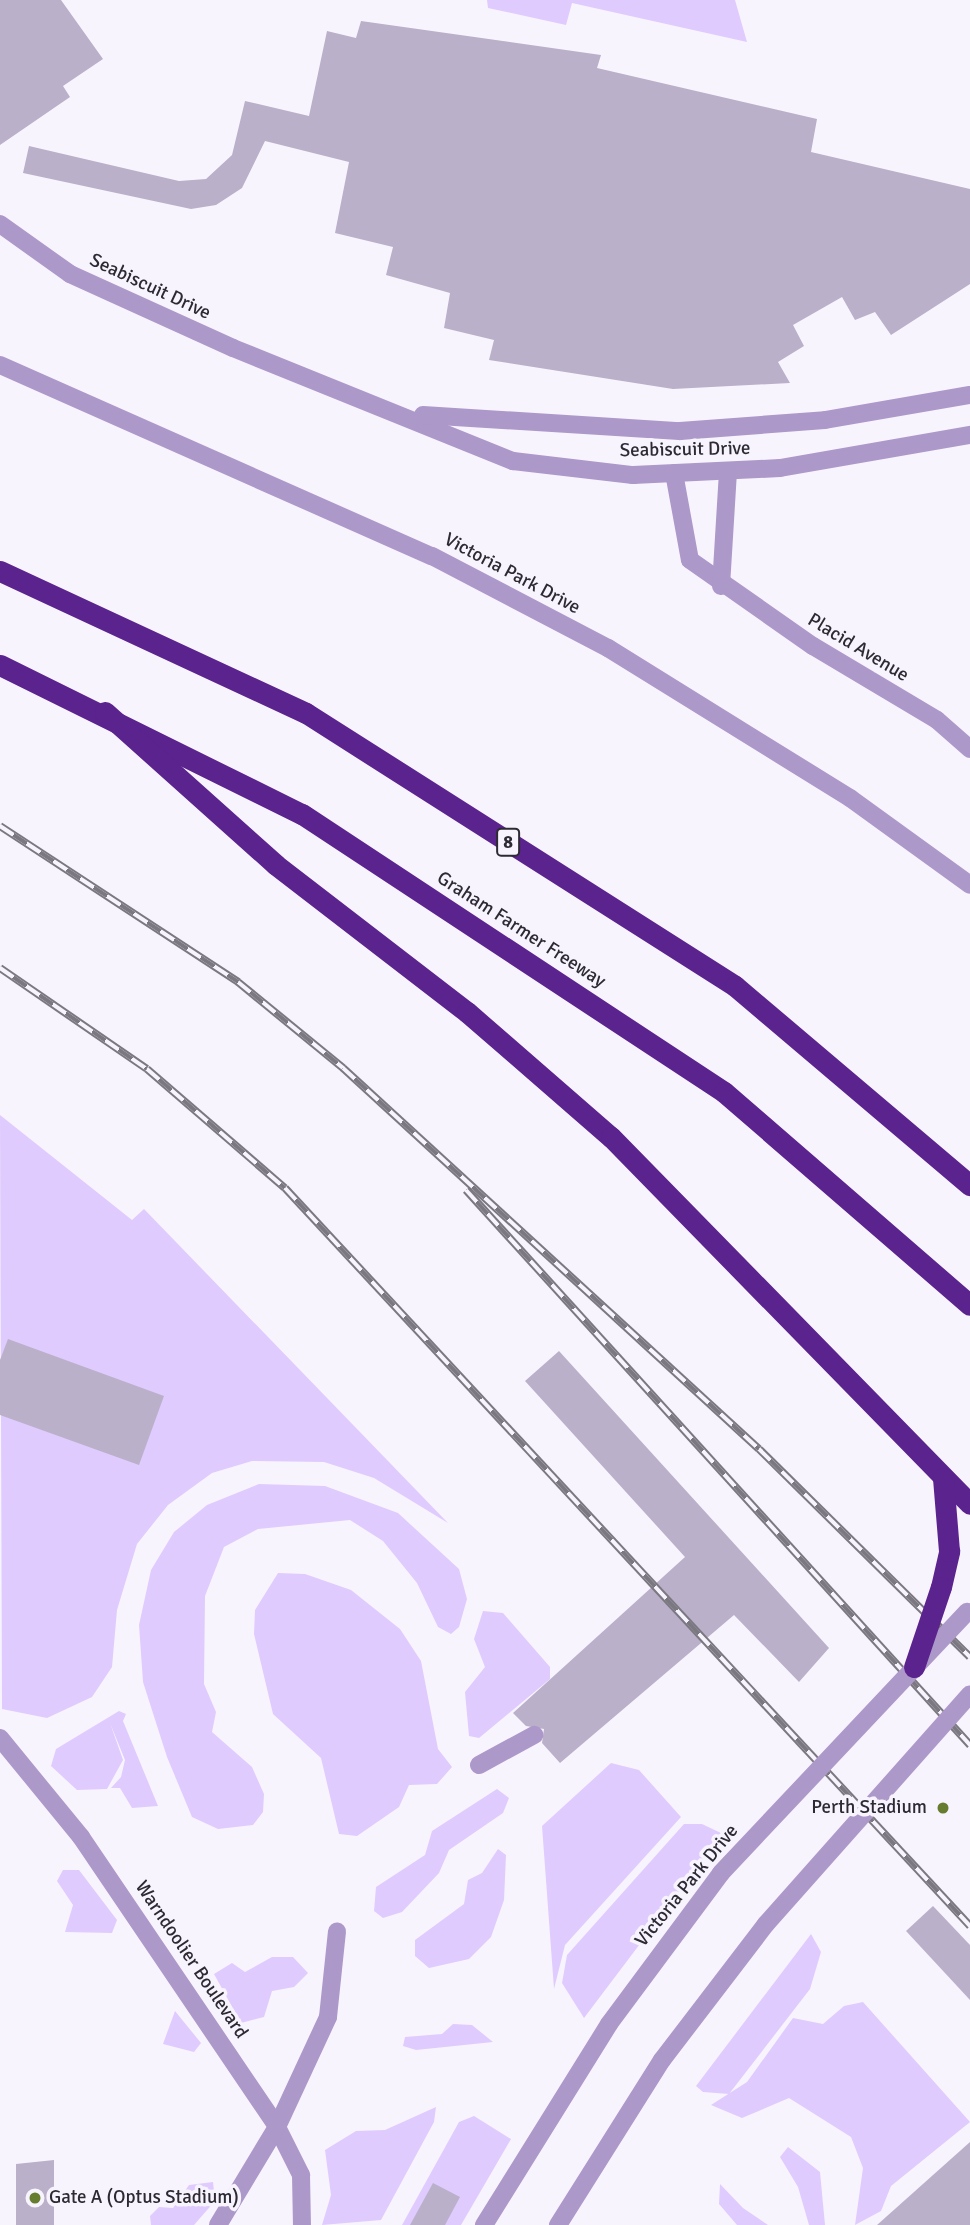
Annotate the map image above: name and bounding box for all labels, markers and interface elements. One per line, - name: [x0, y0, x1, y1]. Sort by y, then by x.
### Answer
- street label: Seabiscuit Drive: [86, 249, 214, 325]
- street label: Seabiscuit Drive: [619, 437, 751, 463]
- street label: Victoria Park Drive: [440, 529, 584, 619]
- street label: Placid Avenue: [803, 609, 913, 687]
- road number: 8: [496, 828, 520, 856]
- street label: Graham Farmer Freeway: [432, 867, 610, 993]
- place label: Perth Stadium: [811, 1797, 927, 1819]
- marker: Perth Stadium: [933, 1798, 953, 1818]
- street label: Victoria Park Drive: [631, 1820, 743, 1952]
- street label: Warndoolier Boulevard: [130, 1877, 252, 2043]
- place label: Gate A (Optus Stadium): [49, 2187, 239, 2209]
- marker: Gate A (Optus Stadium): [27, 2190, 43, 2206]

